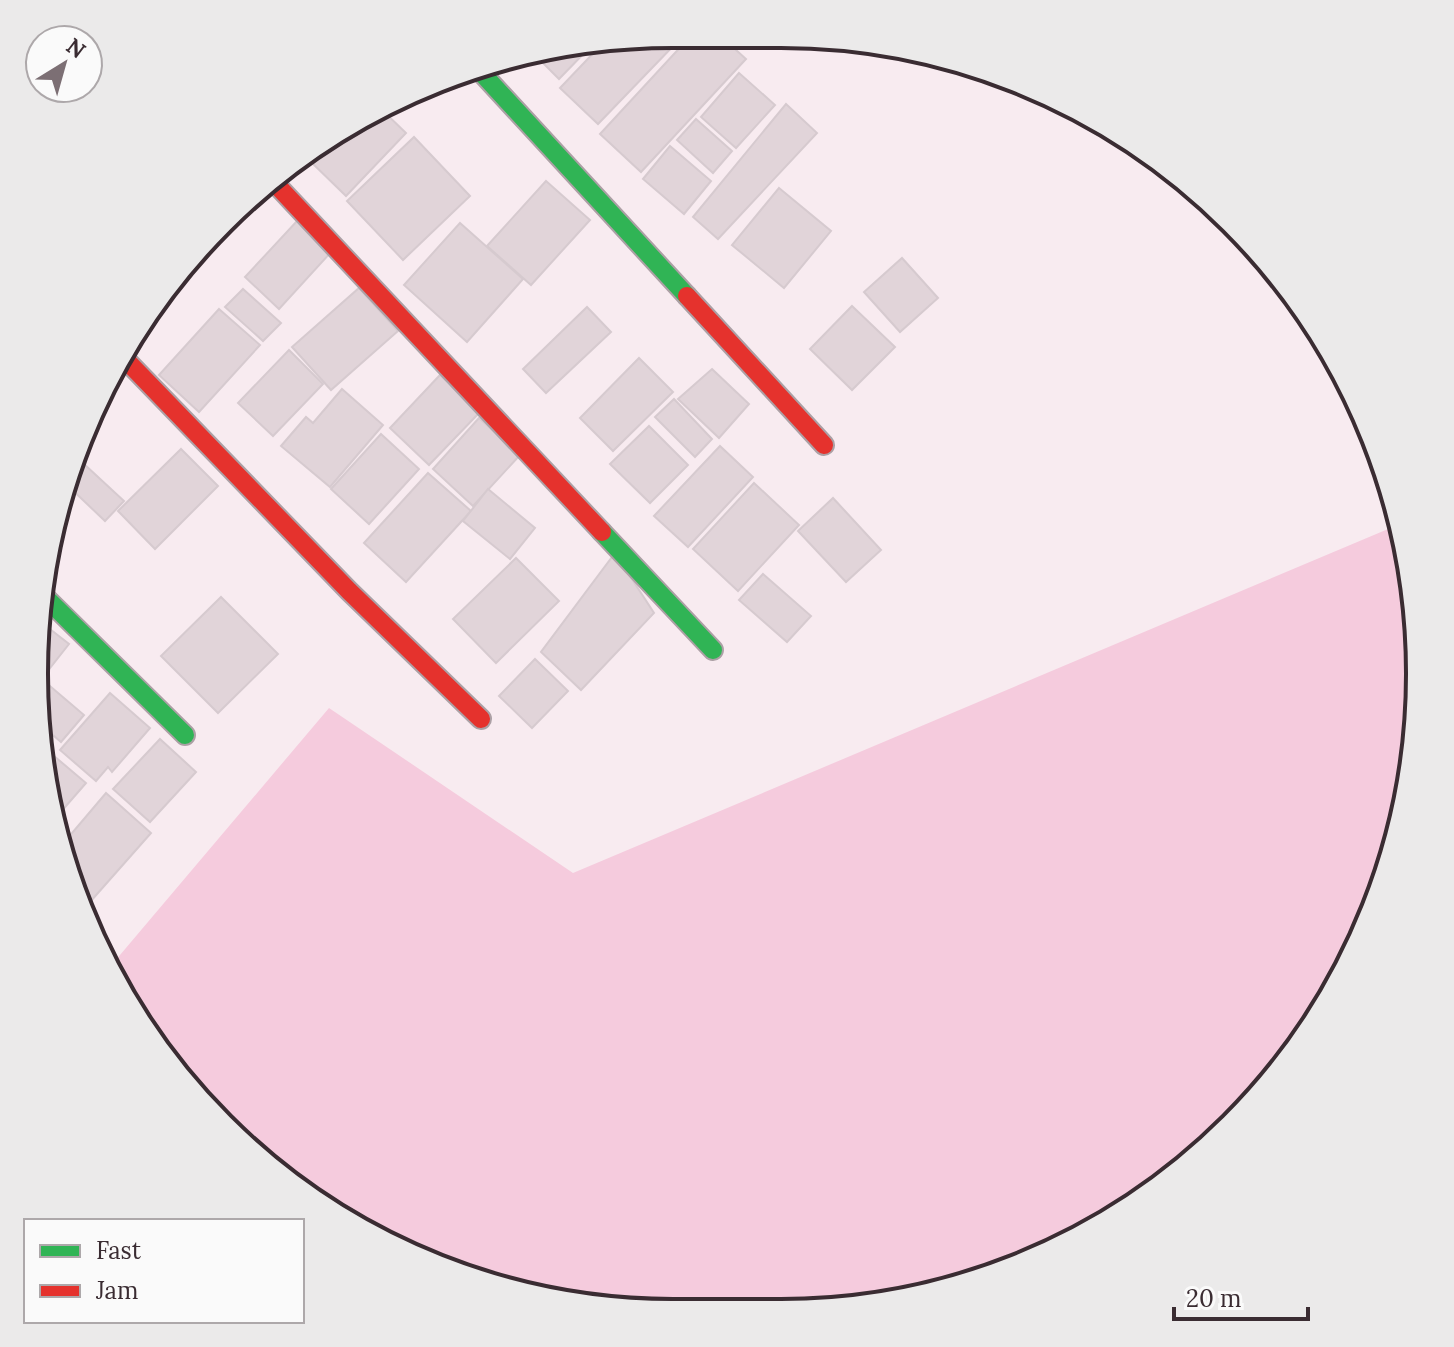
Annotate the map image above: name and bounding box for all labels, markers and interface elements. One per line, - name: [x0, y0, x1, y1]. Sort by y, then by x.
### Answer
- north arrow: [24, 24, 104, 104]
- text: N: [61, 32, 91, 64]
- legend: [24, 1219, 304, 1323]
- text: Fast: [96, 1235, 142, 1266]
- scale bar: [1174, 1271, 1308, 1321]
- text: Jam: [95, 1275, 138, 1306]
- text: 20 m: [1186, 1283, 1242, 1314]

